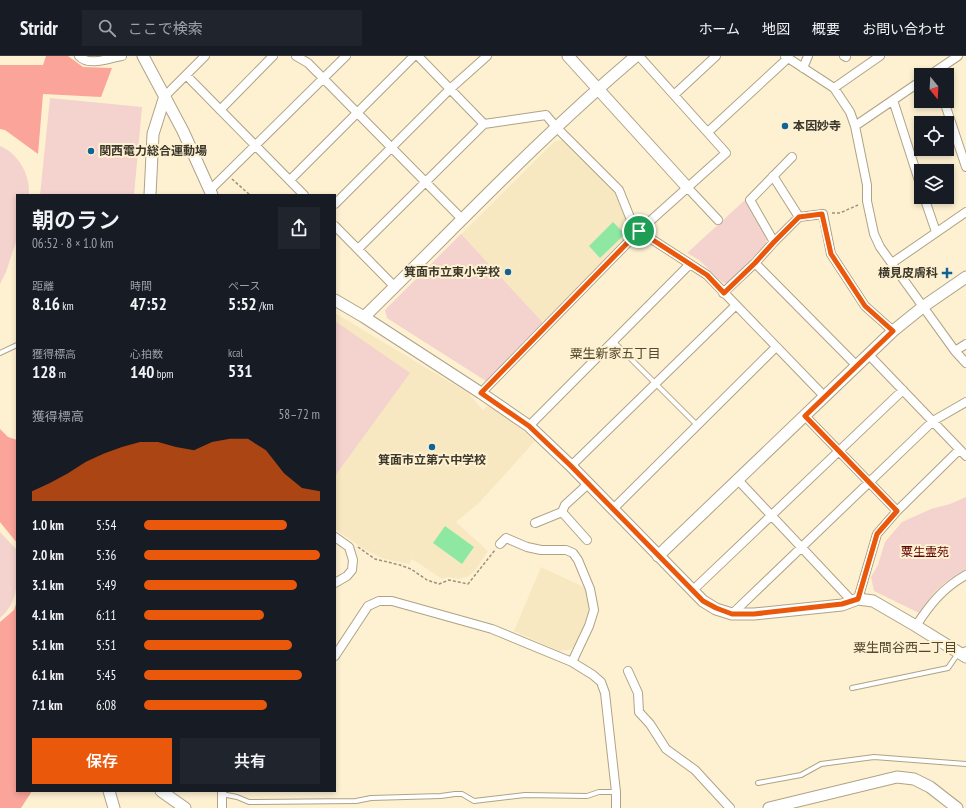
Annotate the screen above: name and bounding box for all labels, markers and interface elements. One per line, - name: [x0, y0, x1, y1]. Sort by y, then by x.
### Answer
- search box: [82, 10, 362, 46]
- text: Stridr: [20, 16, 58, 40]
- icon: search: [96, 17, 118, 39]
- text: ここで検索: [128, 19, 203, 38]
- text: ホーム: [698, 20, 740, 38]
- text: 地図: [762, 20, 790, 38]
- text: 概要: [812, 20, 840, 38]
- text: お問い合わせ: [862, 20, 946, 38]
- north arrow: [914, 68, 954, 108]
- map controls: [914, 68, 954, 204]
- button: locate: [914, 116, 954, 156]
- place label: 本因妙寺: [793, 118, 841, 133]
- marker: 本因妙寺: [780, 121, 790, 131]
- place label: 関西電力総合運動場: [99, 143, 207, 158]
- marker: 関西電力総合運動場: [86, 146, 96, 156]
- button: layers: [914, 164, 954, 204]
- text: 朝のラン: [32, 206, 120, 234]
- button: share: [278, 207, 320, 249]
- pin: [622, 214, 656, 248]
- icon: arrive: [628, 220, 650, 242]
- text: 06:52 · 8 × 1.0 km: [32, 235, 113, 252]
- place label: 箕面市立東小学校: [404, 264, 500, 279]
- place label: 横見皮膚科: [878, 265, 938, 280]
- marker: 箕面市立東小学校: [503, 267, 513, 277]
- marker: 横見皮膚科: [941, 267, 953, 279]
- text: 距離: [32, 279, 54, 293]
- text: 時間: [130, 279, 152, 293]
- text: ペース: [228, 279, 260, 293]
- text: 8.16: [32, 293, 60, 315]
- text: 47:52: [130, 293, 167, 315]
- text: 5:52: [228, 293, 257, 315]
- text: km: [60, 299, 74, 313]
- text: /km: [257, 299, 274, 313]
- district label: 粟生新家五丁目: [569, 345, 661, 362]
- text: kcal: [228, 346, 243, 360]
- text: 獲得標高: [32, 347, 76, 361]
- text: 心拍数: [130, 347, 163, 361]
- text: 531: [228, 360, 252, 382]
- text: 128: [32, 361, 56, 383]
- text: 140: [130, 361, 154, 383]
- text: m: [56, 367, 66, 381]
- text: bpm: [154, 367, 173, 381]
- text: 58–72 m: [278, 406, 320, 423]
- text: 獲得標高: [32, 408, 84, 425]
- marker: 箕面市立第六中学校: [427, 442, 437, 452]
- place label: 箕面市立第六中学校: [378, 452, 486, 467]
- text: 1.0 km: [32, 517, 64, 534]
- text: 5:54: [96, 517, 116, 534]
- park label: 粟生霊苑: [901, 544, 949, 559]
- text: 2.0 km: [32, 547, 64, 564]
- text: 5:36: [96, 547, 116, 564]
- text: 3.1 km: [32, 577, 64, 594]
- text: 5:49: [96, 577, 116, 594]
- text: 4.1 km: [32, 607, 64, 624]
- text: 6:11: [96, 607, 116, 624]
- text: 5.1 km: [32, 637, 64, 654]
- text: 5:51: [96, 637, 116, 654]
- district label: 粟生間谷西二丁目: [853, 639, 957, 656]
- text: 6.1 km: [32, 667, 64, 684]
- text: 5:45: [96, 667, 116, 684]
- text: 7.1 km: [32, 697, 63, 714]
- text: 6:08: [96, 697, 116, 714]
- button: 保存: [32, 738, 172, 784]
- button: 共有: [180, 738, 320, 784]

